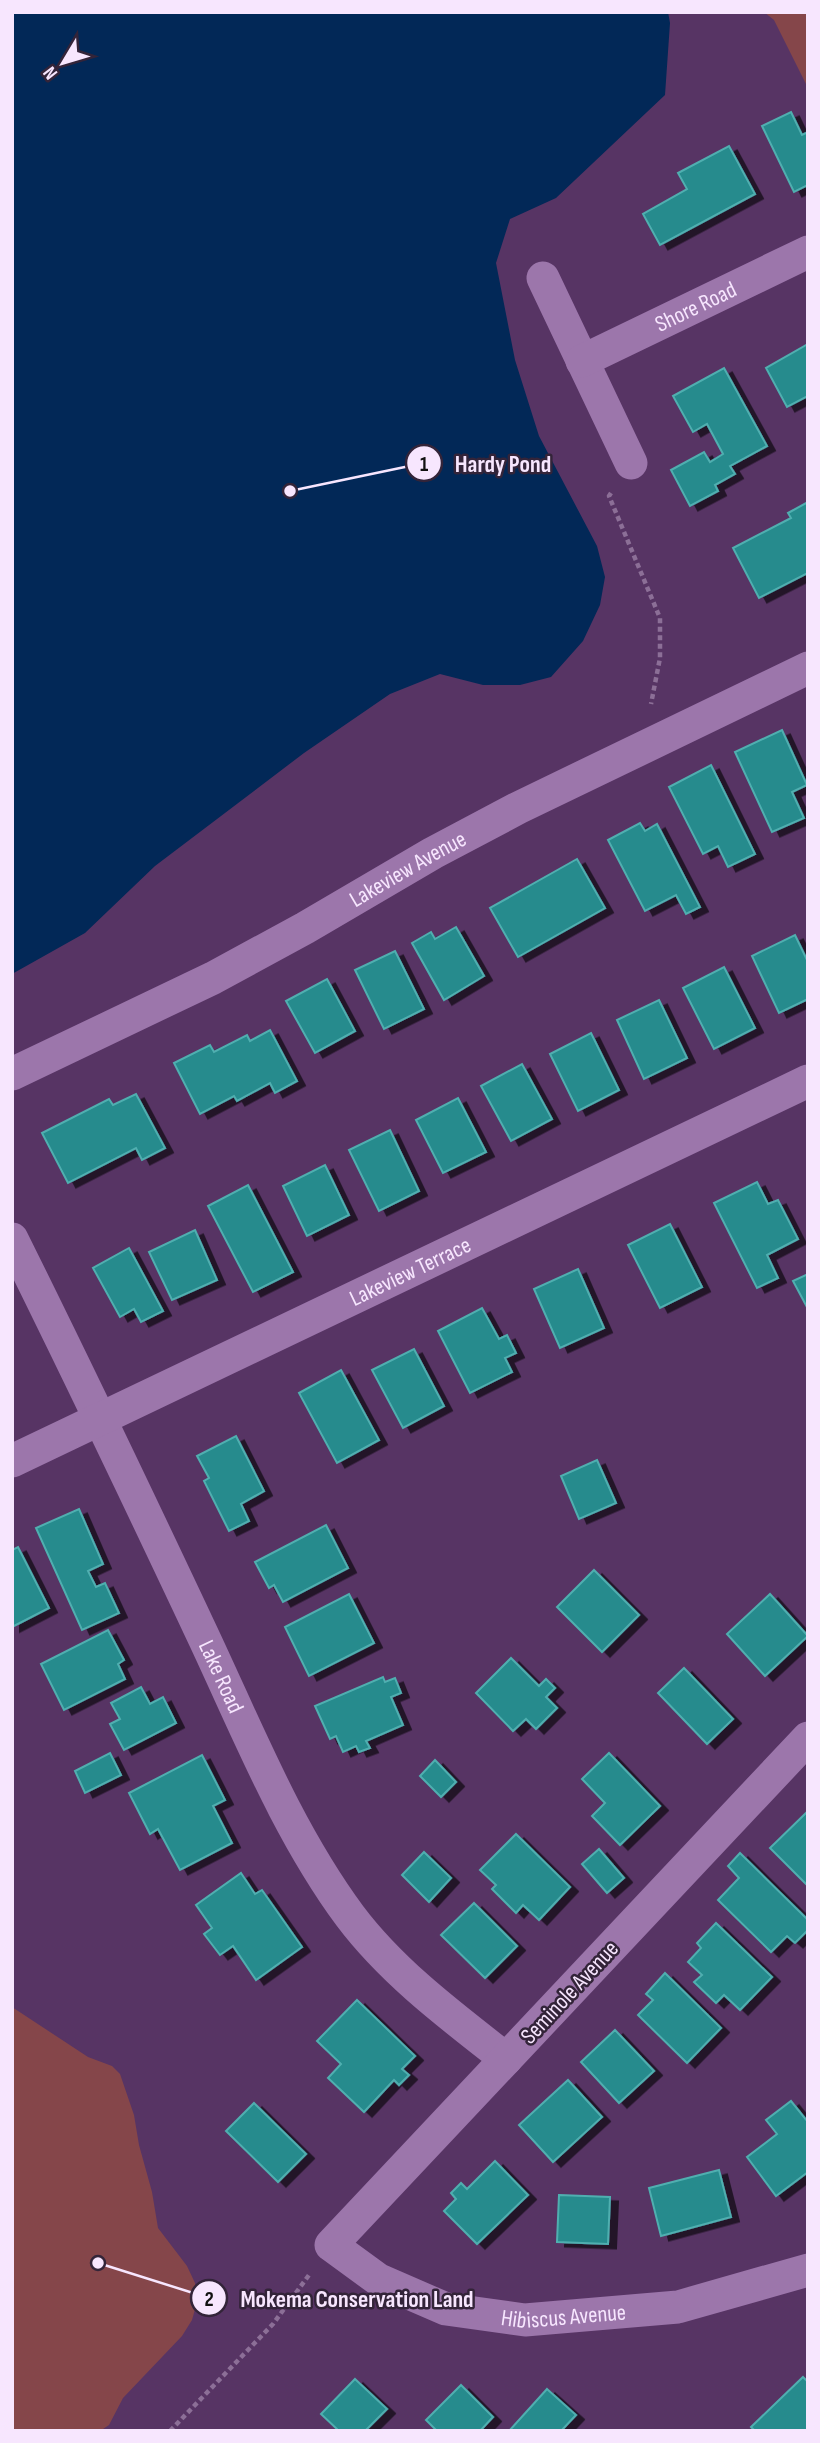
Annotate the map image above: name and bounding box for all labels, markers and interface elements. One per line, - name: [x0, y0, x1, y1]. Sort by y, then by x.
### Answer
- north arrow: [28, 28, 98, 98]
- text: N: [39, 61, 63, 84]
- street label: Shore Road: [651, 276, 741, 339]
- callout: Hardy Pond: [406, 441, 565, 486]
- text: Hardy Pond: [455, 450, 551, 479]
- text: 1: [420, 452, 428, 477]
- street label: Lakeview Avenue: [345, 825, 471, 914]
- street label: Lakeview Terrace: [345, 1231, 476, 1313]
- street label: Lake Road: [192, 1636, 250, 1718]
- street label: Seminole Avenue: [515, 1935, 625, 2050]
- callout: Mokema Conservation Land: [191, 2276, 488, 2321]
- text: Mokema Conservation Land: [240, 2285, 474, 2314]
- text: 2: [204, 2287, 214, 2312]
- street label: Hibiscus Avenue: [499, 2298, 627, 2335]

